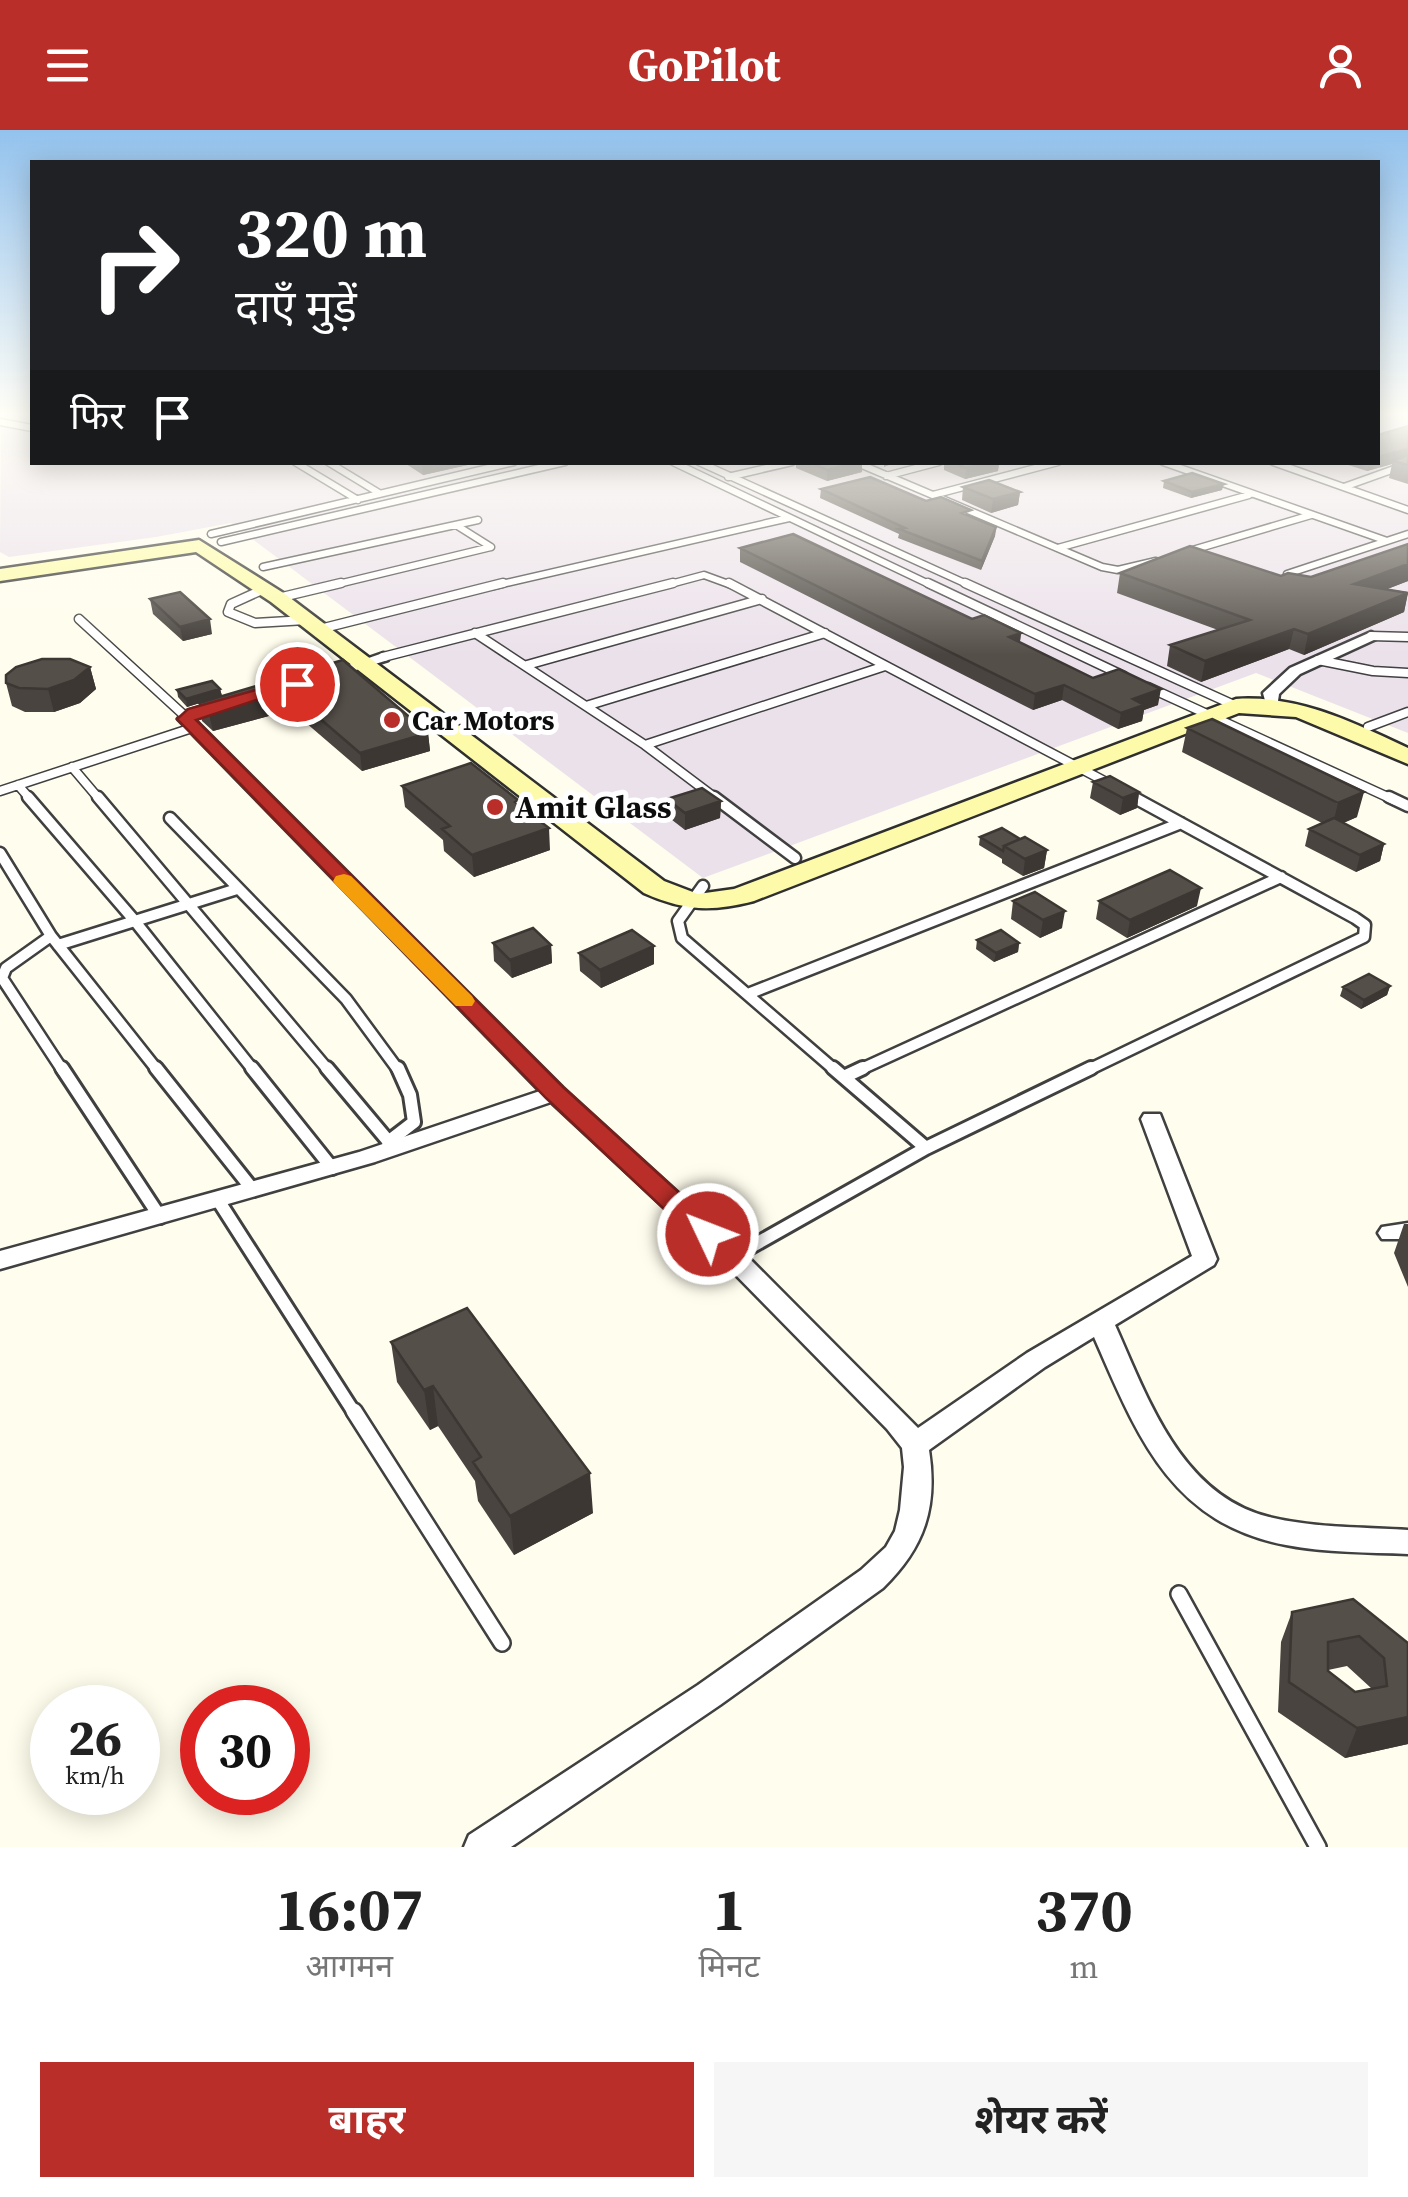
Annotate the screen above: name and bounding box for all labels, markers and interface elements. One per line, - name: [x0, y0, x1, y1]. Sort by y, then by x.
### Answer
- text: GoPilot: [628, 34, 780, 96]
- icon: menu: [40, 38, 95, 93]
- icon: person: [1313, 38, 1368, 93]
- text: 320 m: [235, 184, 427, 280]
- icon: right: [70, 200, 200, 330]
- text: दाएँ मुड़ें: [235, 275, 357, 337]
- text: फिर: [70, 390, 125, 442]
- icon: arrive: [145, 390, 200, 445]
- pin: [255, 642, 340, 727]
- icon: arrive: [270, 657, 325, 712]
- place label: Car Motors: [412, 701, 555, 739]
- marker: Car Motors: [381, 709, 403, 731]
- place label: Amit Glass: [515, 785, 672, 829]
- marker: Amit Glass: [484, 796, 506, 818]
- position arrow: [656, 1182, 760, 1286]
- speed limit sign: 30: [180, 1685, 310, 1815]
- text: 26: [68, 1703, 122, 1772]
- text: km/h: [65, 1758, 125, 1792]
- text: 16:07: [275, 1868, 423, 1950]
- text: 1: [713, 1868, 746, 1950]
- text: 370: [1035, 1869, 1133, 1951]
- text: आगमन: [305, 1944, 393, 1988]
- text: मिनट: [699, 1944, 760, 1988]
- text: m: [1070, 1945, 1098, 1989]
- button: बाहर: [40, 2062, 694, 2177]
- button: शेयर करें: [714, 2062, 1368, 2177]

